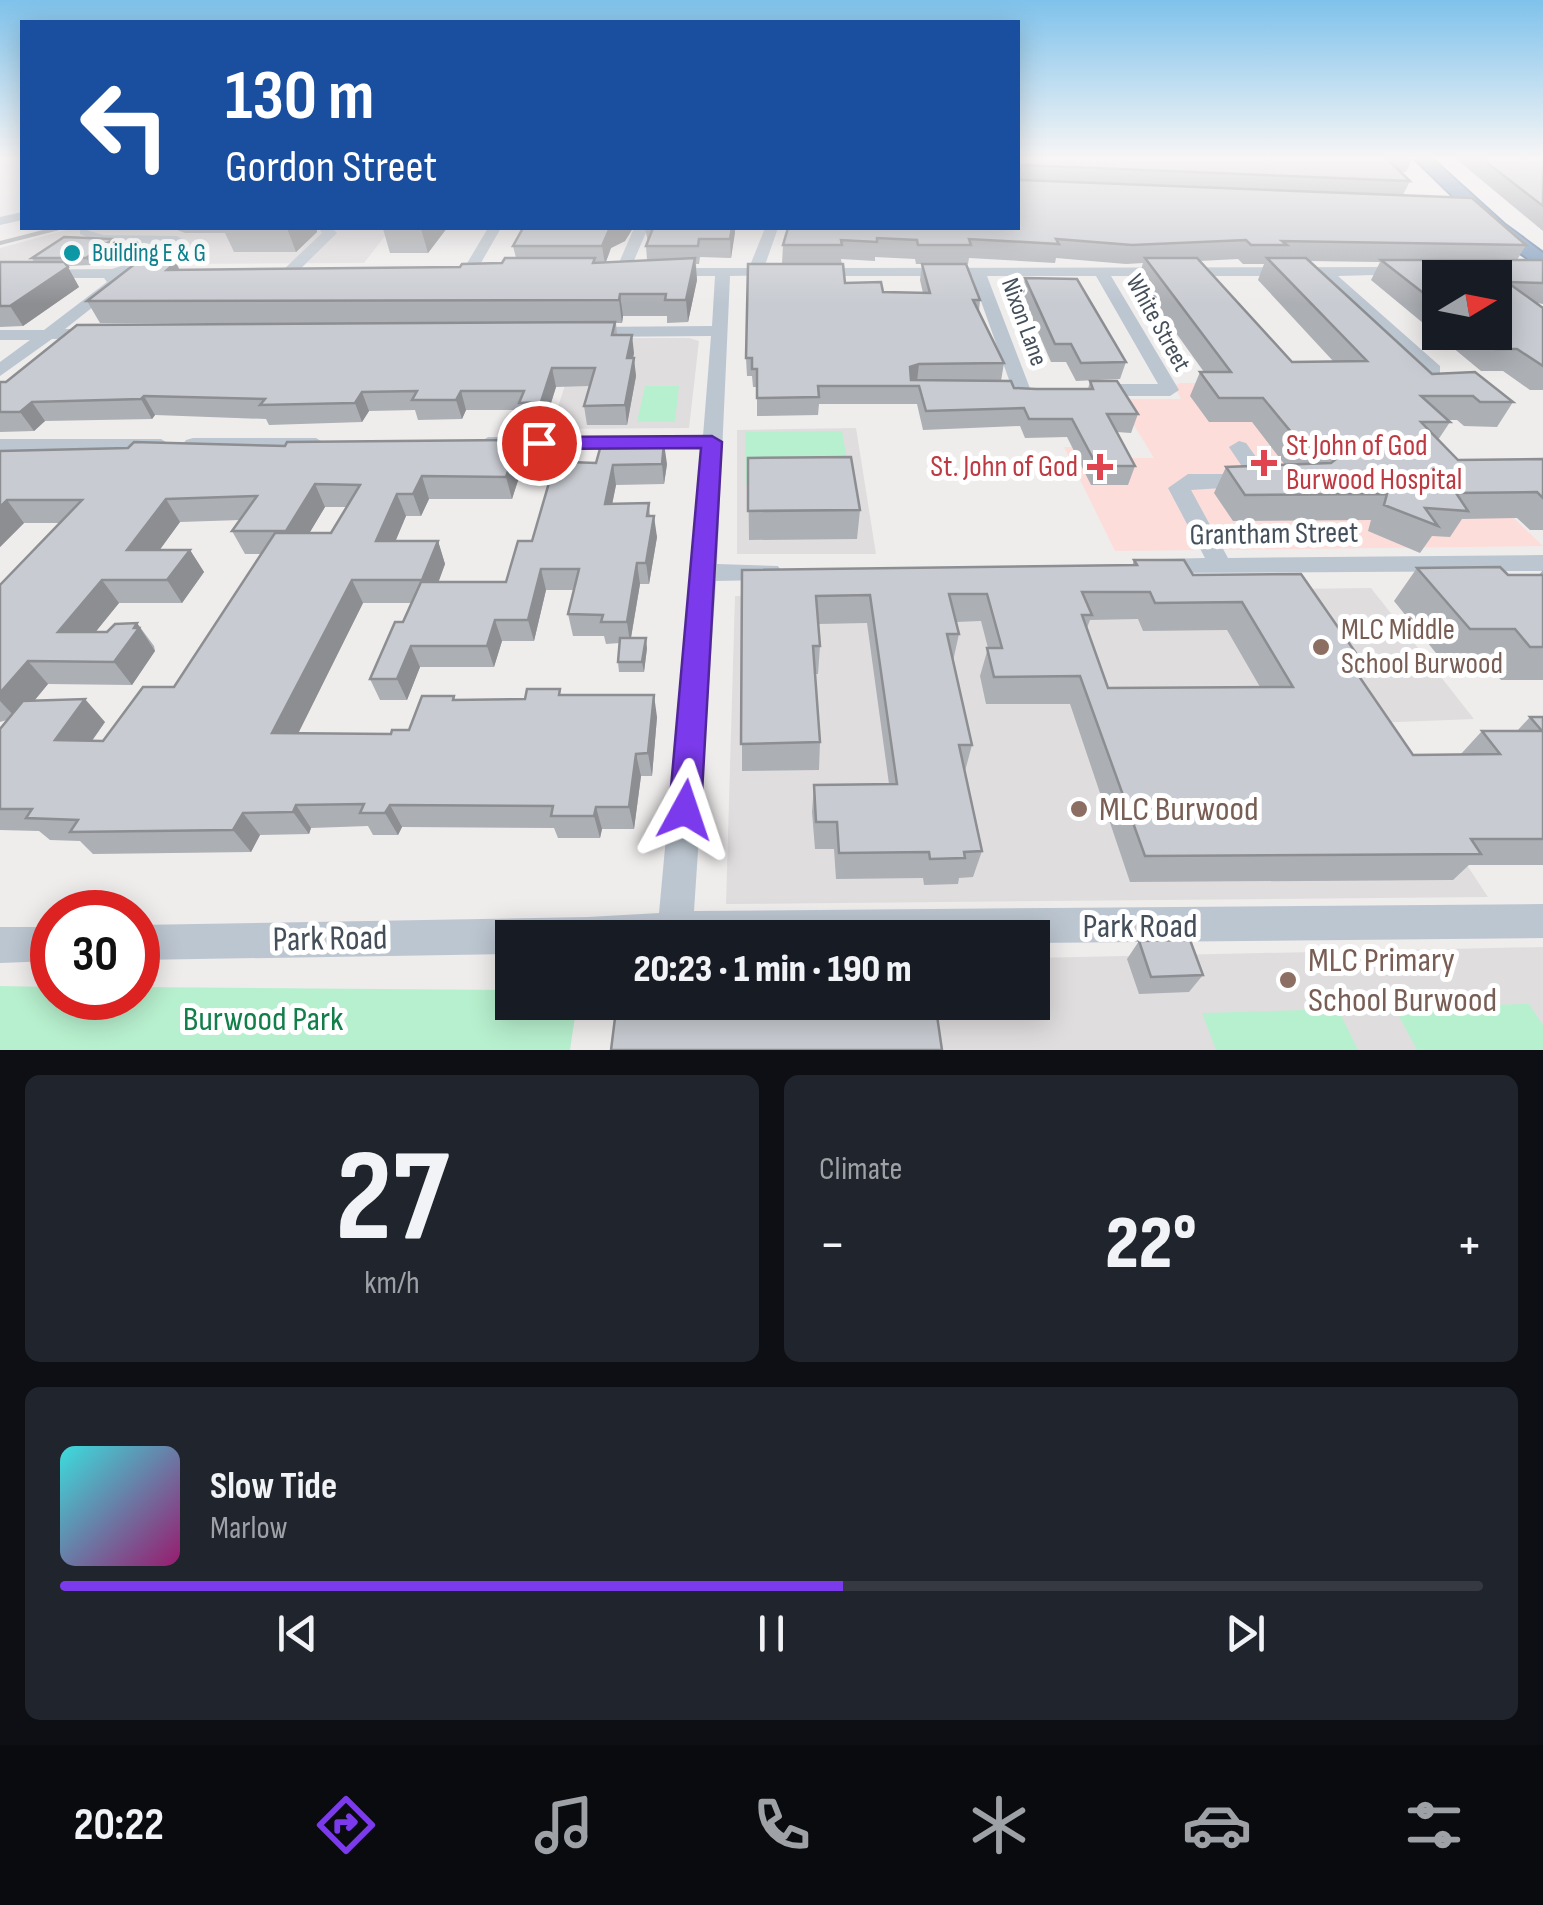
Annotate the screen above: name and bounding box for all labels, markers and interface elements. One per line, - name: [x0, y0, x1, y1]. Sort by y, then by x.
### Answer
- text: 130 m: [225, 55, 374, 139]
- icon: left: [60, 60, 190, 190]
- text: Gordon Street: [225, 140, 437, 195]
- place label: Building E & G: [92, 238, 206, 269]
- marker: Building E & G: [61, 242, 83, 264]
- north arrow: [1422, 260, 1512, 350]
- map controls: [1422, 260, 1512, 350]
- street label: White Street: [1119, 269, 1197, 377]
- street label: Nixon Lane: [994, 274, 1054, 370]
- pin: [497, 401, 582, 486]
- icon: arrive: [512, 416, 567, 471]
- place label: St John of God Burwood Hospital: [1286, 428, 1462, 498]
- place label: St. John of God: [930, 449, 1078, 485]
- marker: St John of God Burwood Hospital: [1251, 450, 1277, 476]
- marker: St. John of God: [1087, 454, 1113, 480]
- street label: Grantham Street: [1189, 515, 1359, 553]
- place label: MLC Middle School Burwood: [1341, 612, 1503, 682]
- marker: MLC Middle School Burwood: [1310, 636, 1332, 658]
- position arrow: [633, 758, 737, 862]
- place label: MLC Burwood: [1099, 788, 1259, 831]
- marker: MLC Burwood: [1068, 798, 1090, 820]
- speed limit sign: 30: [30, 890, 160, 1020]
- street label: Park Road: [1082, 905, 1198, 948]
- street label: Park Road: [272, 916, 388, 962]
- place label: MLC Primary School Burwood: [1308, 939, 1497, 1022]
- text: 20:23 · 1 min · 190 m: [633, 947, 912, 992]
- marker: MLC Primary School Burwood: [1277, 969, 1299, 991]
- park label: Burwood Park: [183, 998, 344, 1041]
- text: 27: [335, 1121, 449, 1277]
- text: Climate: [819, 1150, 902, 1189]
- text: 22°: [1105, 1199, 1197, 1290]
- text: −: [819, 1212, 846, 1279]
- text: +: [1456, 1212, 1483, 1279]
- text: km/h: [364, 1264, 420, 1303]
- text: Slow Tide: [210, 1464, 337, 1509]
- text: Marlow: [210, 1509, 288, 1548]
- icon: previous: [270, 1606, 325, 1661]
- icon: pause: [744, 1606, 799, 1661]
- icon: next: [1218, 1606, 1273, 1661]
- icon: directions: [311, 1790, 381, 1860]
- icon: music: [529, 1790, 599, 1860]
- icon: phone: [747, 1790, 817, 1860]
- icon: climate: [964, 1790, 1034, 1860]
- icon: car: [1182, 1790, 1252, 1860]
- icon: filters: [1399, 1790, 1469, 1860]
- text: 20:22: [74, 1798, 164, 1853]

